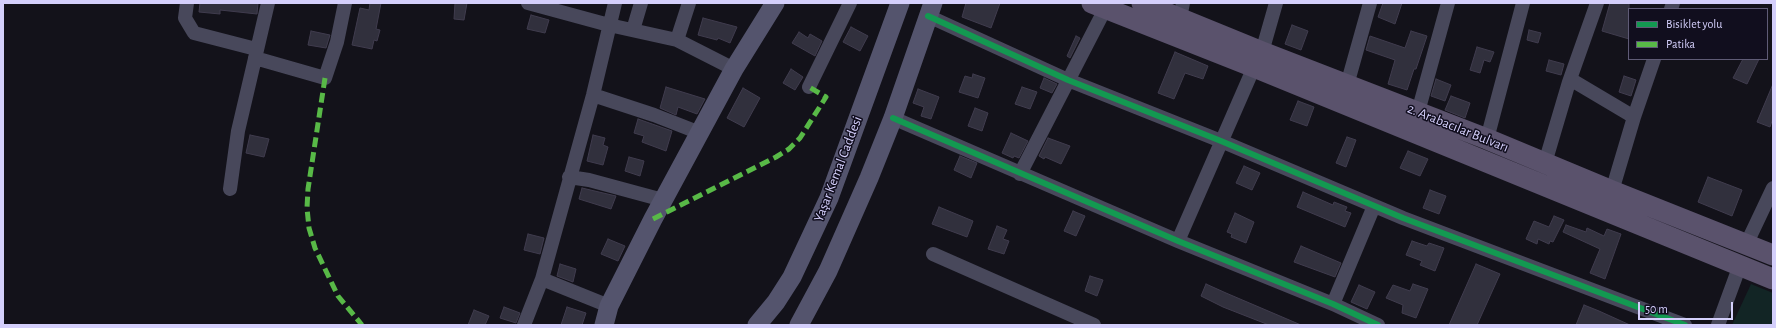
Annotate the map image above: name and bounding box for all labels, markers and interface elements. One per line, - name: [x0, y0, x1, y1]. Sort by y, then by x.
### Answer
- legend: [1628, 8, 1768, 60]
- text: Bisiklet yolu: [1666, 18, 1722, 30]
- text: Patika: [1666, 38, 1695, 50]
- street label: 2. Arabacılar Bulvarı: [1405, 100, 1511, 156]
- street label: Yaşar Kemal Caddesi: [810, 114, 866, 224]
- scale bar: [1640, 294, 1735, 320]
- text: 50 m: [1645, 303, 1668, 315]

